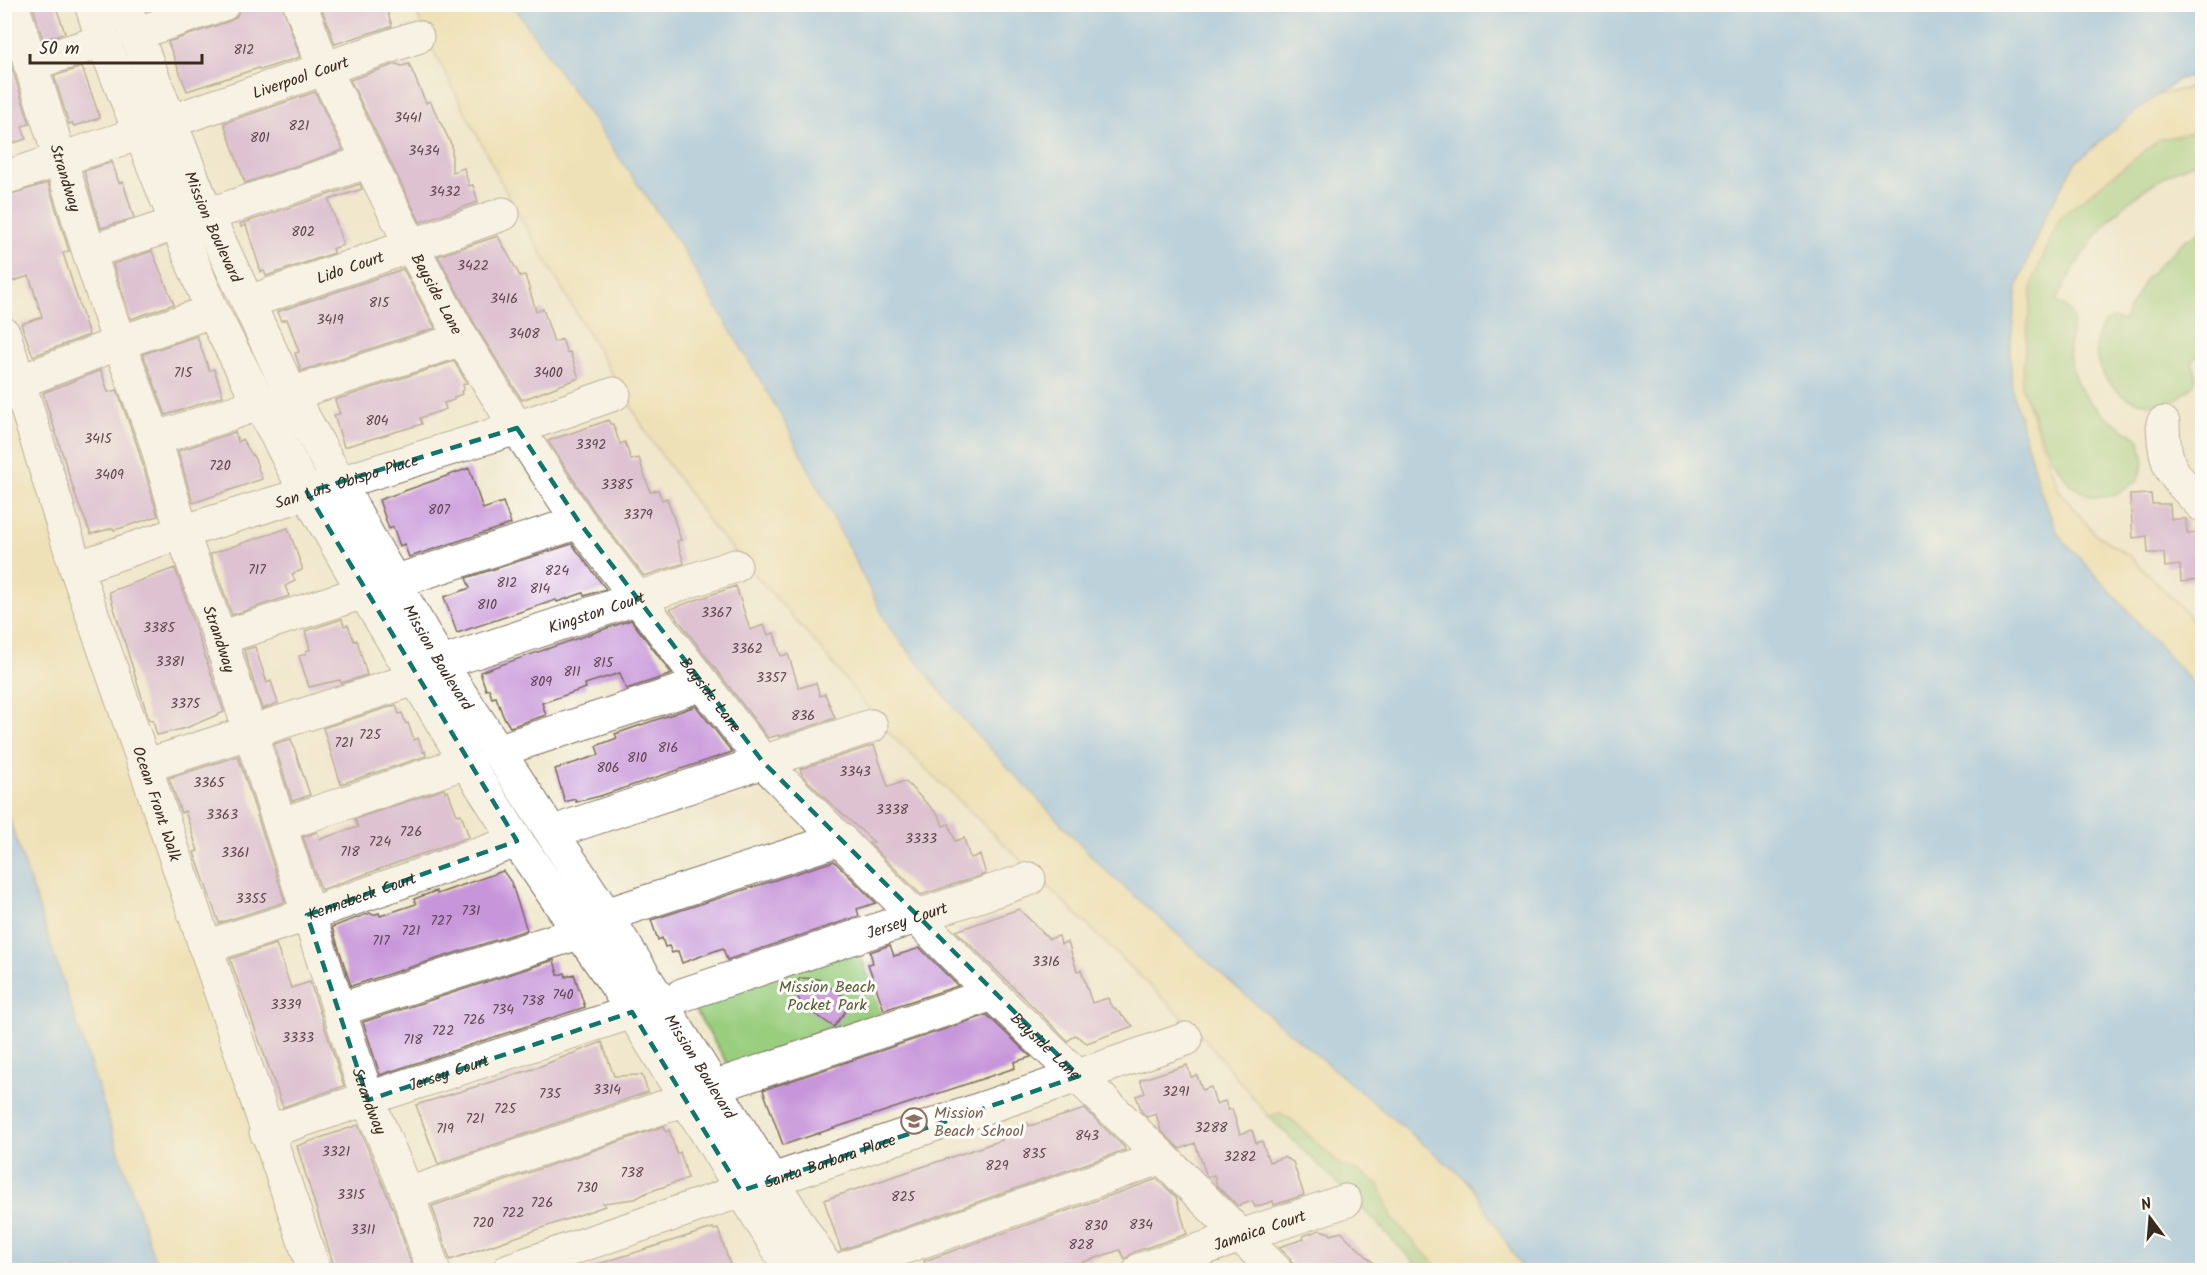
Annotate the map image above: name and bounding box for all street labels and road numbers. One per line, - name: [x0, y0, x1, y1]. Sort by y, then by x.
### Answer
- street label: Liverpool Court: [249, 50, 353, 106]
- street label: Strandway: [42, 141, 87, 216]
- street label: Mission Boulevard: [177, 168, 249, 288]
- street label: Lido Court: [313, 245, 388, 292]
- street label: Bayside Lane: [404, 249, 468, 340]
- street label: San Luis Obispo Place: [272, 448, 422, 516]
- street label: Kingston Court: [545, 585, 650, 641]
- street label: Mission Boulevard: [395, 600, 479, 717]
- street label: Strandway: [195, 602, 241, 676]
- street label: Bayside Lane: [673, 652, 747, 738]
- street label: Ocean Front Walk: [125, 743, 187, 865]
- street label: Kennebeck Court: [305, 866, 421, 928]
- street label: Jersey Court: [863, 896, 952, 946]
- street label: Bayside Lane: [1004, 1007, 1086, 1087]
- street label: Mission Boulevard: [657, 1009, 742, 1125]
- street label: Jersey Court: [405, 1048, 493, 1099]
- street label: Strandway: [344, 1065, 393, 1139]
- street label: Santa Barbara Place: [761, 1128, 899, 1196]
- street label: Jamaica Court: [1210, 1204, 1310, 1258]

